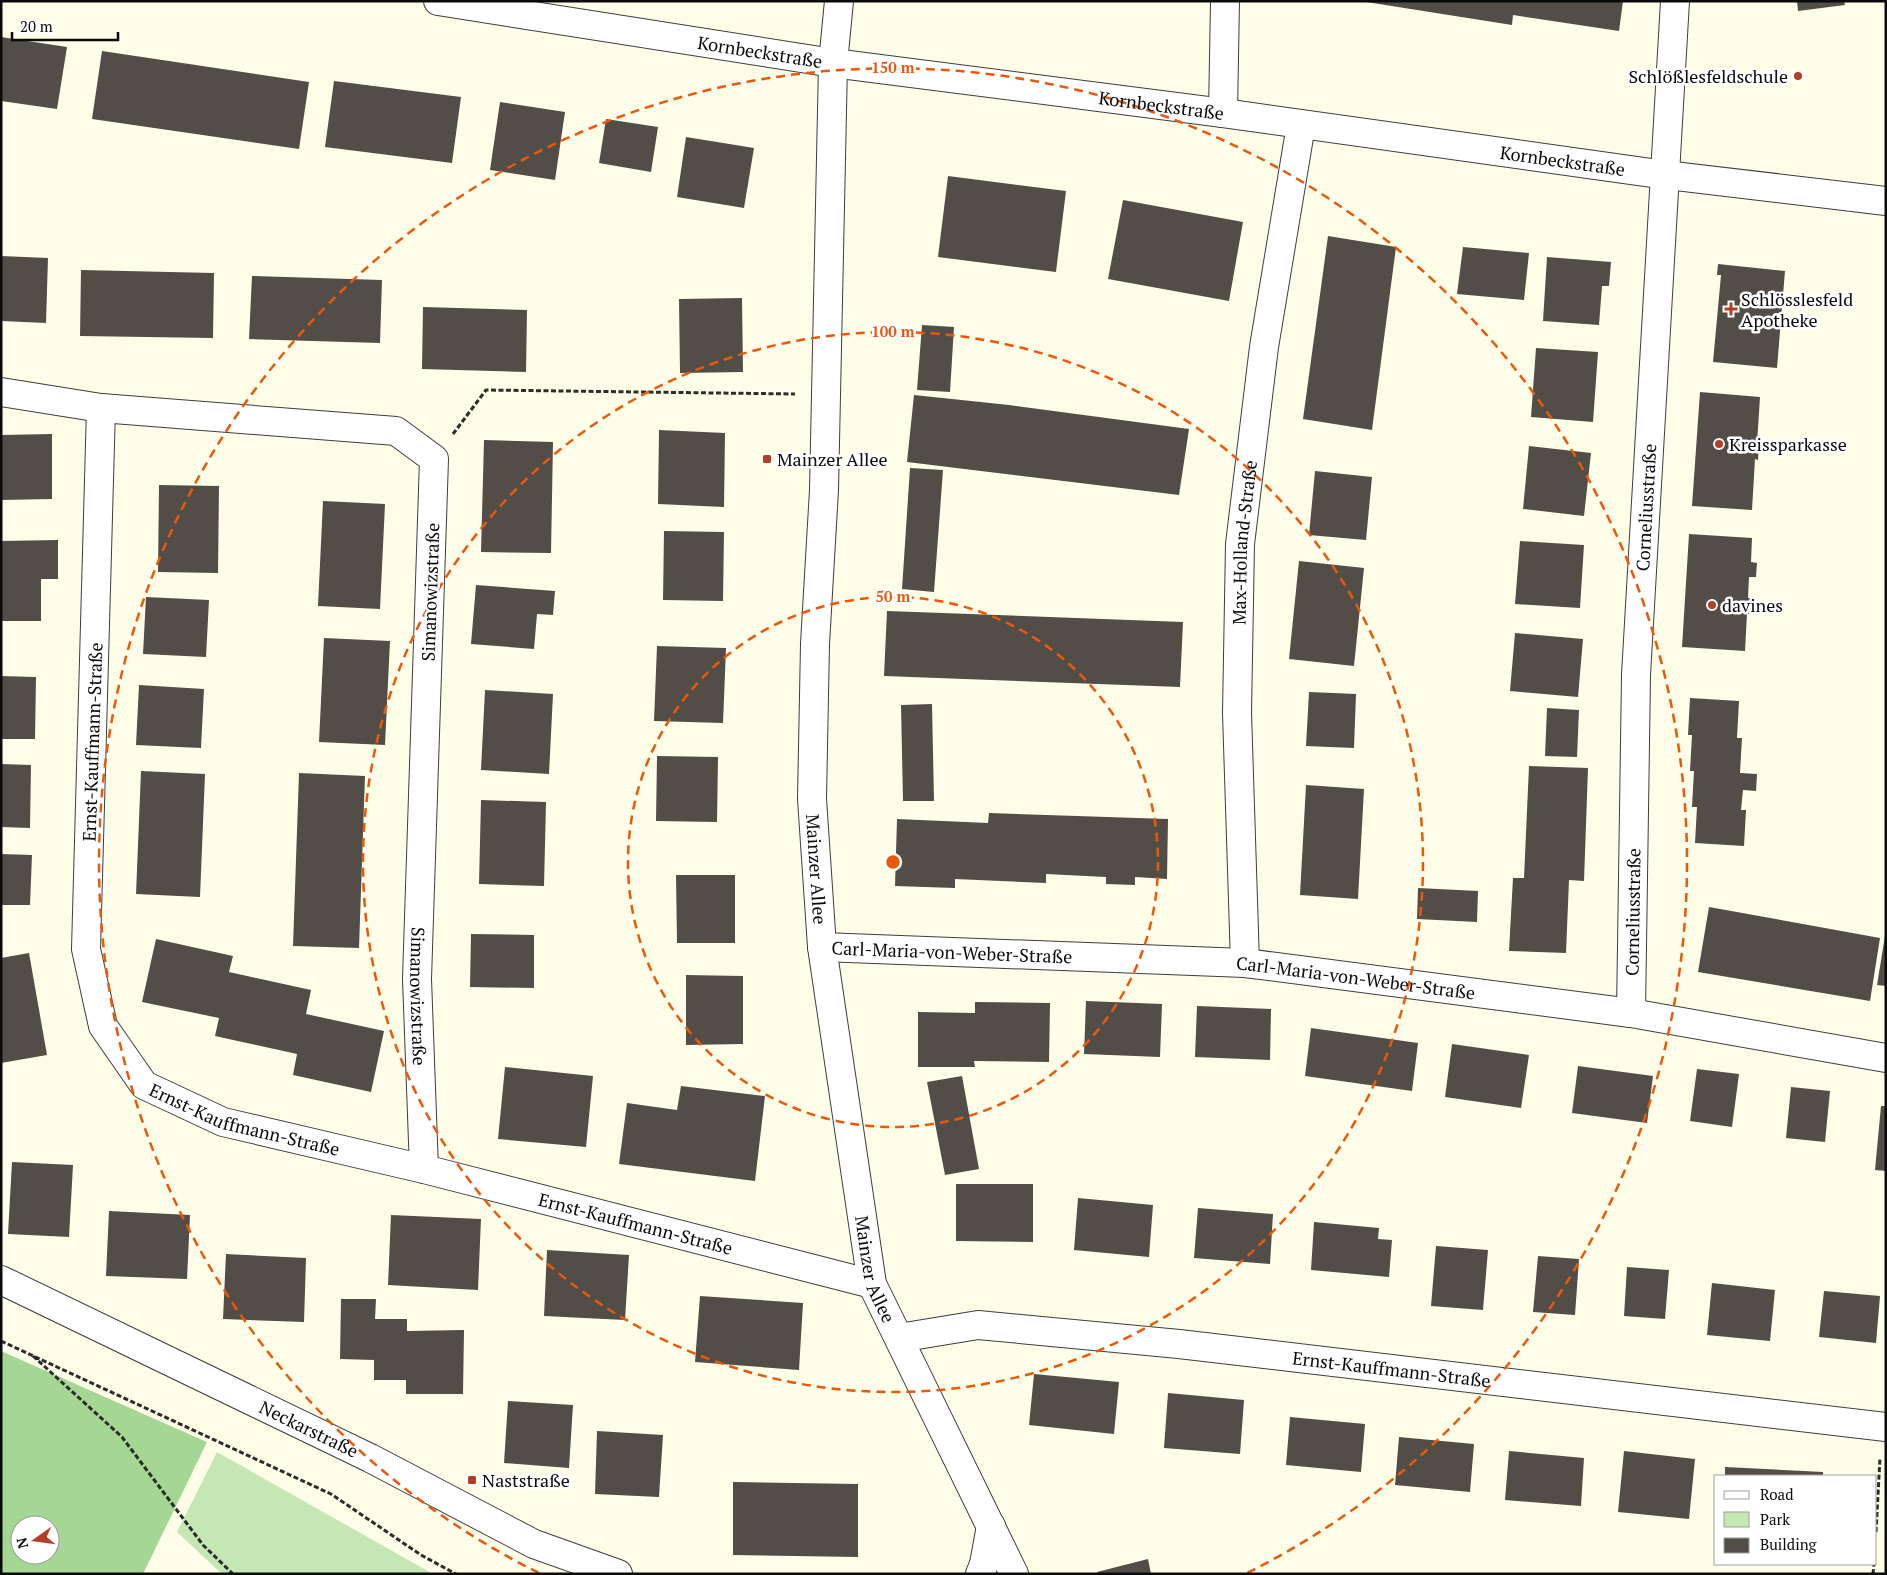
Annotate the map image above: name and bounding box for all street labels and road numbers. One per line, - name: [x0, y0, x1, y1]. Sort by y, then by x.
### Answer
- street label: Kornbeckstraße: [696, 30, 824, 73]
- street label: Kornbeckstraße: [1097, 85, 1225, 125]
- street label: Kornbeckstraße: [1499, 140, 1627, 181]
- street label: Corneliusstraße: [1630, 443, 1661, 572]
- street label: Max-Holland-Straße: [1227, 459, 1262, 625]
- street label: Simanowizstraße: [416, 522, 444, 662]
- street label: Ernst-Kauffmann-Straße: [77, 642, 107, 842]
- street label: Mainzer Allee: [801, 813, 832, 925]
- street label: Corneliusstraße: [1620, 848, 1645, 976]
- street label: Simanowizstraße: [405, 927, 432, 1066]
- street label: Carl-Maria-von-Weber-Straße: [831, 935, 1073, 968]
- street label: Carl-Maria-von-Weber-Straße: [1236, 951, 1477, 1005]
- street label: Ernst-Kauffmann-Straße: [146, 1077, 342, 1161]
- street label: Ernst-Kauffmann-Straße: [536, 1187, 735, 1260]
- street label: Mainzer Allee: [850, 1214, 901, 1327]
- street label: Ernst-Kauffmann-Straße: [1291, 1345, 1492, 1393]
- street label: Neckarstraße: [256, 1395, 362, 1463]

